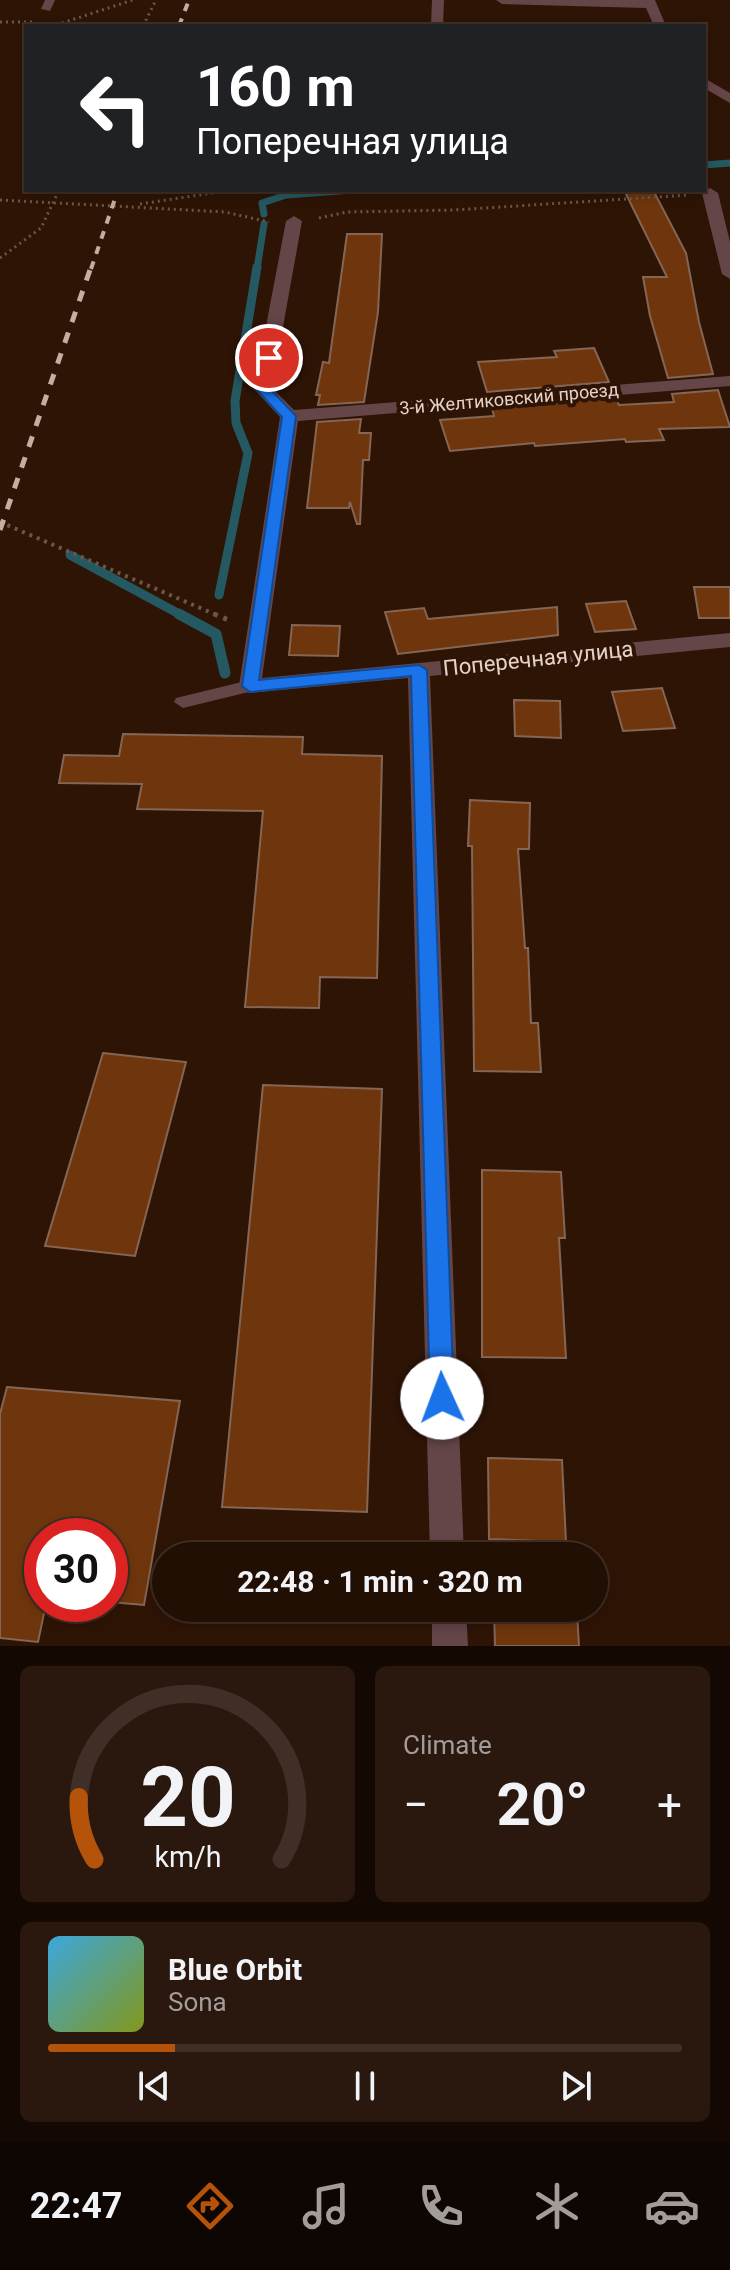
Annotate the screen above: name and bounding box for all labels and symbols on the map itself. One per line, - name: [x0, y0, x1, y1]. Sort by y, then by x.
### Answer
- pin: [235, 324, 303, 392]
- street label: 3-й Желтиковский проезд: [399, 378, 620, 419]
- street label: Поперечная улица: [442, 636, 634, 681]
- position arrow: [400, 1356, 484, 1440]
- speed limit sign: 30: [24, 1518, 128, 1622]

